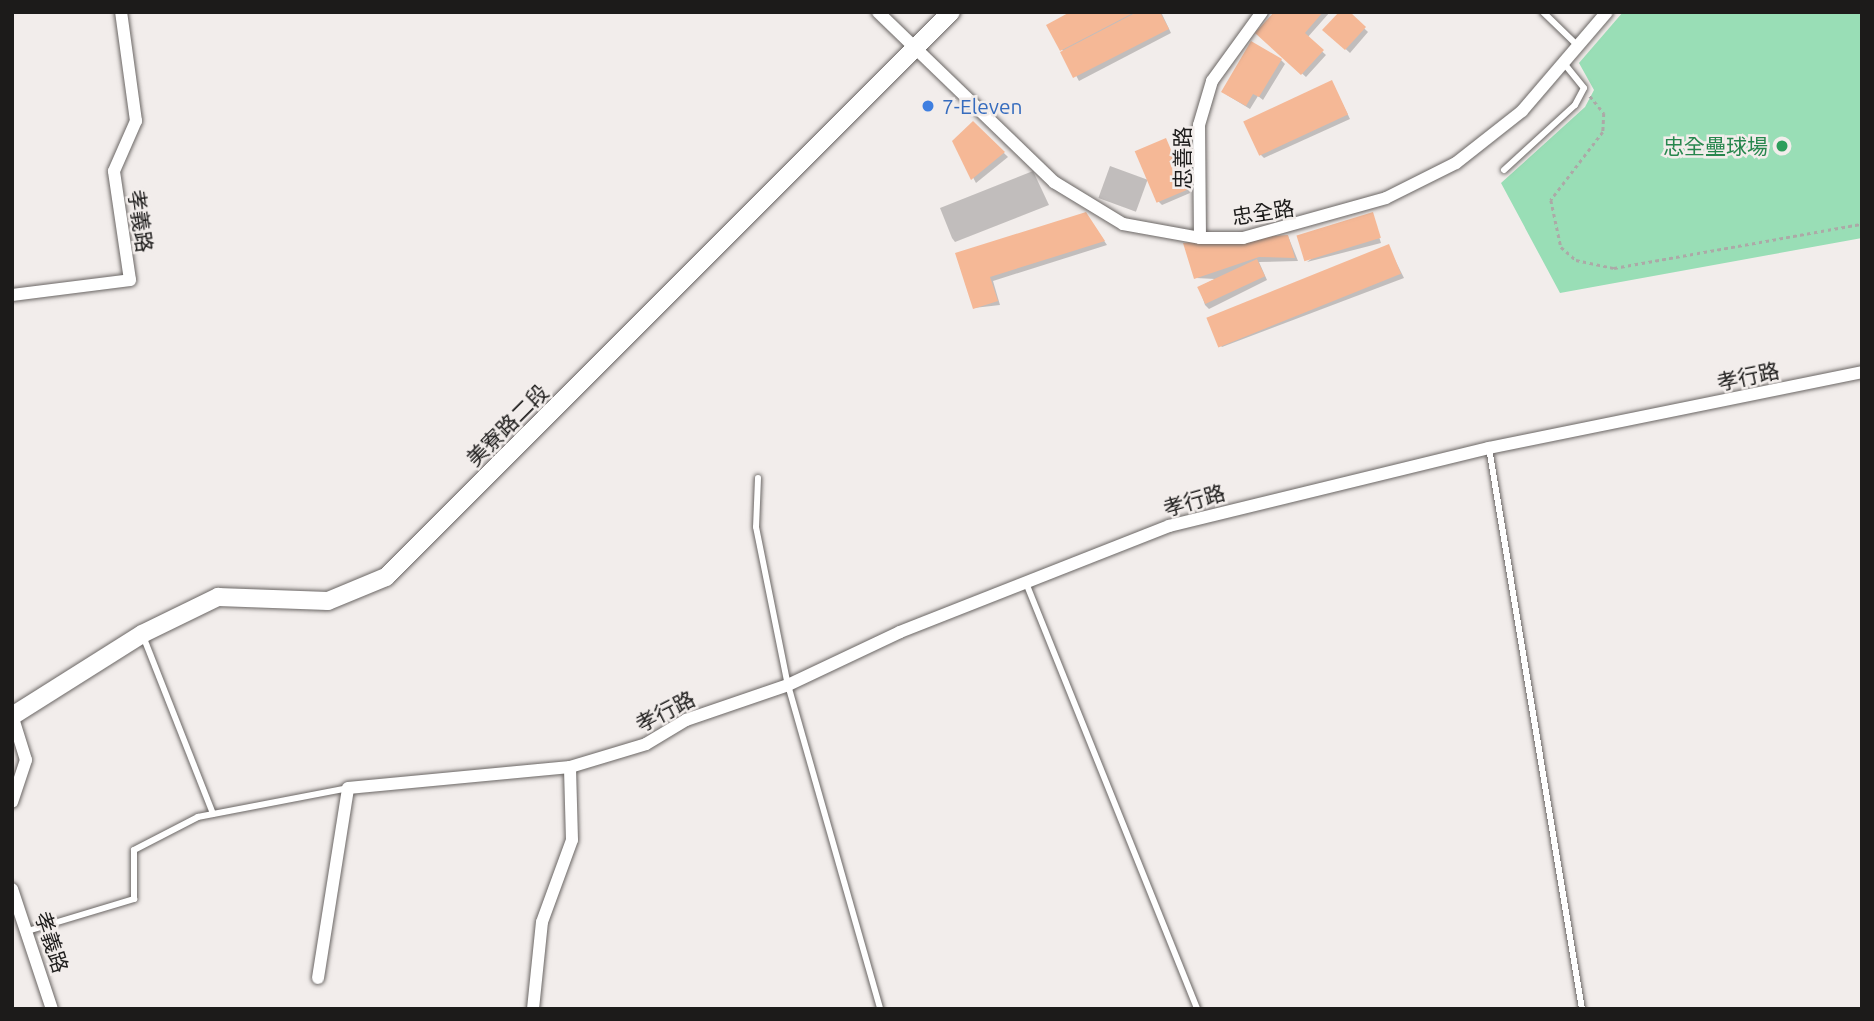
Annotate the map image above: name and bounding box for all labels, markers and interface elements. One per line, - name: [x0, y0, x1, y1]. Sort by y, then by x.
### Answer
- place label: 7-Eleven: [942, 93, 1023, 119]
- marker: 7-Eleven: [920, 98, 936, 114]
- street label: 忠善路: [1169, 127, 1195, 189]
- place label: 忠全壘球場: [1663, 133, 1768, 159]
- marker: 忠全壘球場: [1774, 138, 1790, 154]
- street label: 孝義路: [124, 188, 158, 254]
- street label: 忠全路: [1230, 195, 1296, 229]
- street label: 孝行路: [1715, 357, 1781, 395]
- street label: 美寮路二段: [461, 379, 553, 471]
- street label: 孝行路: [1160, 479, 1228, 521]
- street label: 孝行路: [631, 685, 699, 737]
- street label: 孝義路: [30, 908, 74, 976]

